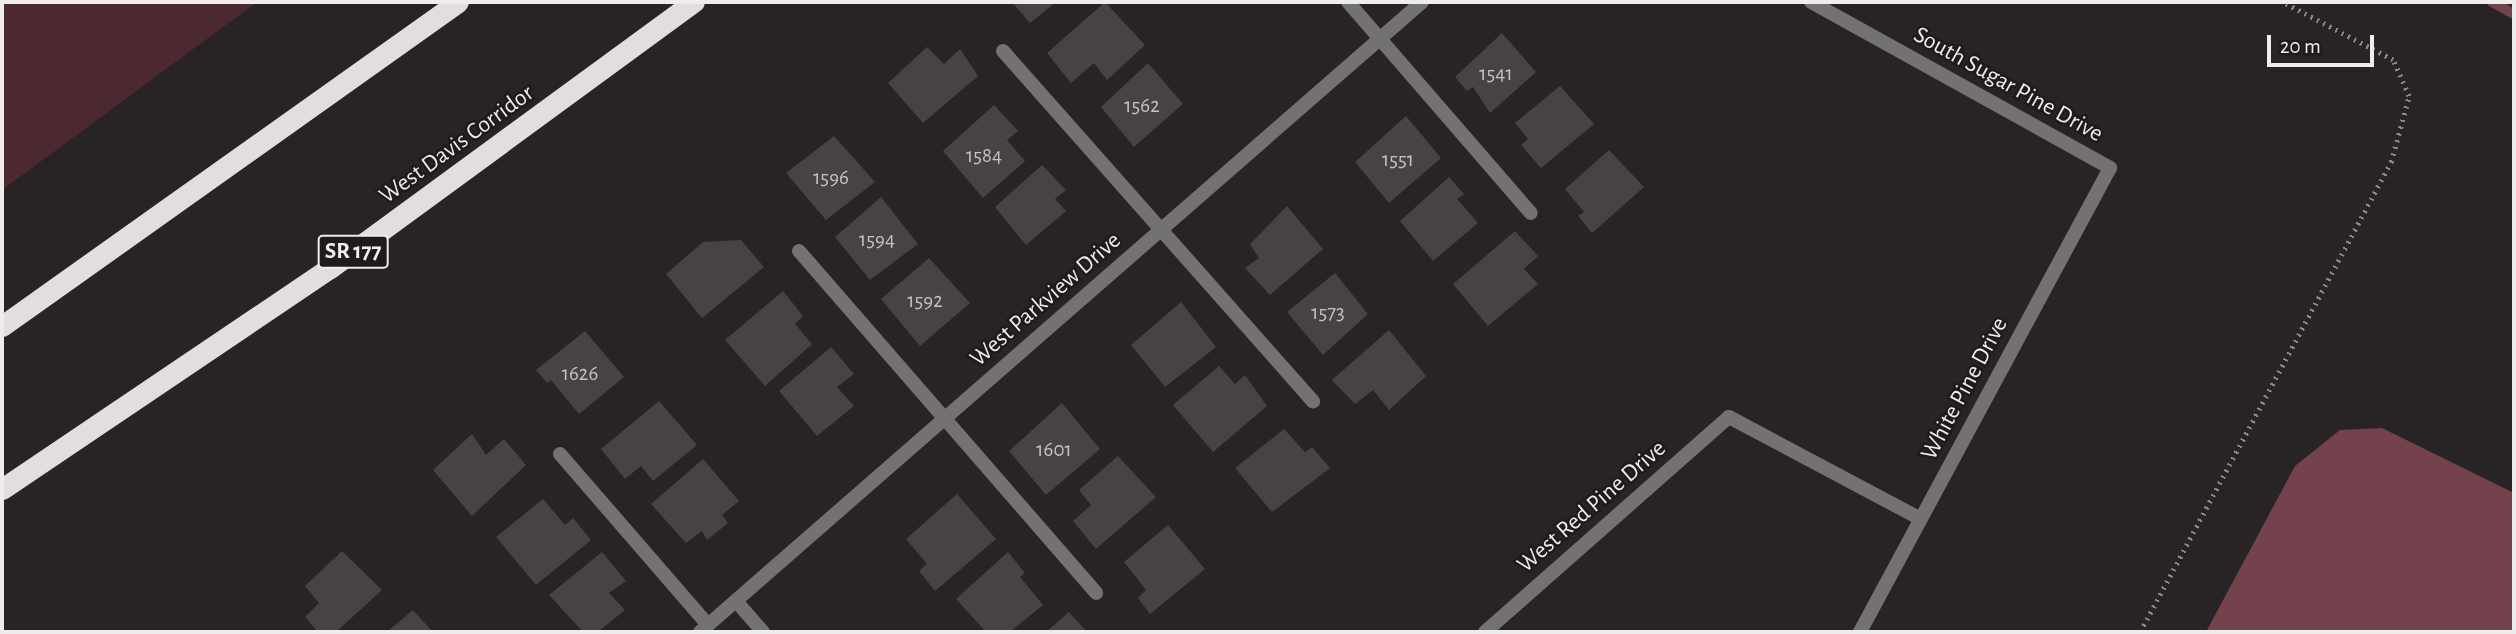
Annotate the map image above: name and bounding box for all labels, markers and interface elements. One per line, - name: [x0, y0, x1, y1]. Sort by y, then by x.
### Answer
- street label: South Sugar Pine Drive: [1908, 21, 2108, 149]
- scale bar: [2271, 21, 2378, 65]
- text: 20 m: [2280, 36, 2321, 57]
- house number: 1541: [1479, 61, 1513, 87]
- street label: West Davis Corridor: [374, 79, 540, 211]
- house number: 1562: [1124, 93, 1160, 119]
- house number: 1584: [966, 143, 1002, 169]
- house number: 1551: [1382, 147, 1414, 173]
- house number: 1596: [813, 165, 849, 191]
- house number: 1594: [859, 227, 895, 253]
- street label: West Parkview Drive: [965, 227, 1127, 373]
- road number: SR 177: [316, 232, 390, 272]
- house number: 1592: [907, 288, 943, 314]
- house number: 1573: [1311, 300, 1345, 326]
- street label: White Pine Drive: [1915, 313, 2015, 465]
- house number: 1626: [562, 361, 598, 387]
- street label: West Red Pine Drive: [1512, 435, 1672, 579]
- house number: 1601: [1036, 437, 1072, 463]

